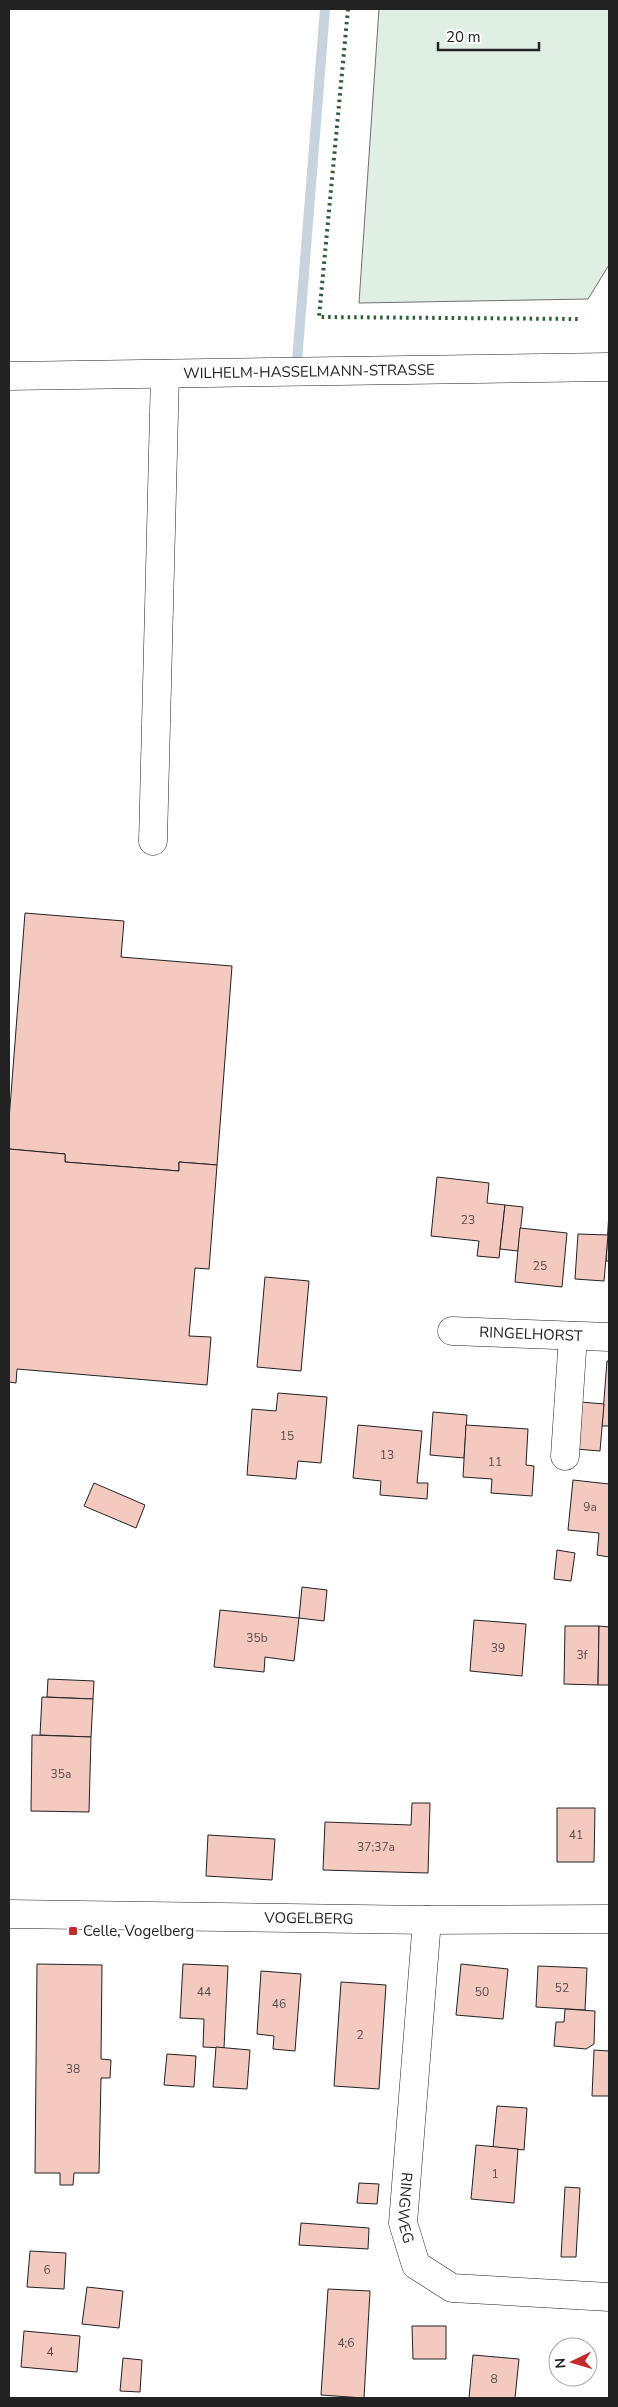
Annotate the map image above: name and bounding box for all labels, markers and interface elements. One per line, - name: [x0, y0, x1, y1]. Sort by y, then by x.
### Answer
- scale bar: [438, 20, 539, 52]
- text: 20 m: [446, 27, 481, 47]
- street label: WILHELM-HASSELMANN-STRASSE: [183, 360, 435, 383]
- house number: 23: [461, 1212, 475, 1228]
- house number: 25: [533, 1258, 547, 1274]
- street label: RINGELHORST: [479, 1322, 583, 1346]
- house number: 15: [280, 1428, 294, 1444]
- house number: 13: [380, 1447, 394, 1463]
- house number: 11: [488, 1454, 502, 1470]
- house number: 9a: [583, 1499, 597, 1515]
- house number: 35b: [246, 1630, 268, 1646]
- house number: 39: [491, 1640, 505, 1656]
- house number: 3f: [576, 1647, 589, 1663]
- house number: 35a: [51, 1766, 71, 1782]
- house number: 41: [569, 1827, 583, 1843]
- house number: 37;37a: [357, 1839, 395, 1855]
- street label: VOGELBERG: [263, 1908, 354, 1929]
- place label: Celle, Vogelberg: [83, 1921, 194, 1941]
- marker: Celle, Vogelberg: [67, 1925, 79, 1937]
- house number: 52: [555, 1980, 569, 1996]
- house number: 44: [197, 1984, 211, 2000]
- house number: 50: [475, 1984, 489, 2000]
- house number: 46: [272, 1996, 286, 2012]
- house number: 2: [356, 2027, 364, 2043]
- house number: 38: [66, 2061, 80, 2077]
- house number: 1: [491, 2166, 499, 2182]
- street label: RINGWEG: [393, 2171, 419, 2246]
- house number: 6: [43, 2262, 51, 2278]
- house number: 4;6: [337, 2335, 355, 2351]
- north arrow: [548, 2337, 598, 2387]
- house number: 4: [46, 2344, 54, 2360]
- text: N: [551, 2357, 570, 2369]
- house number: 8: [490, 2371, 498, 2387]

